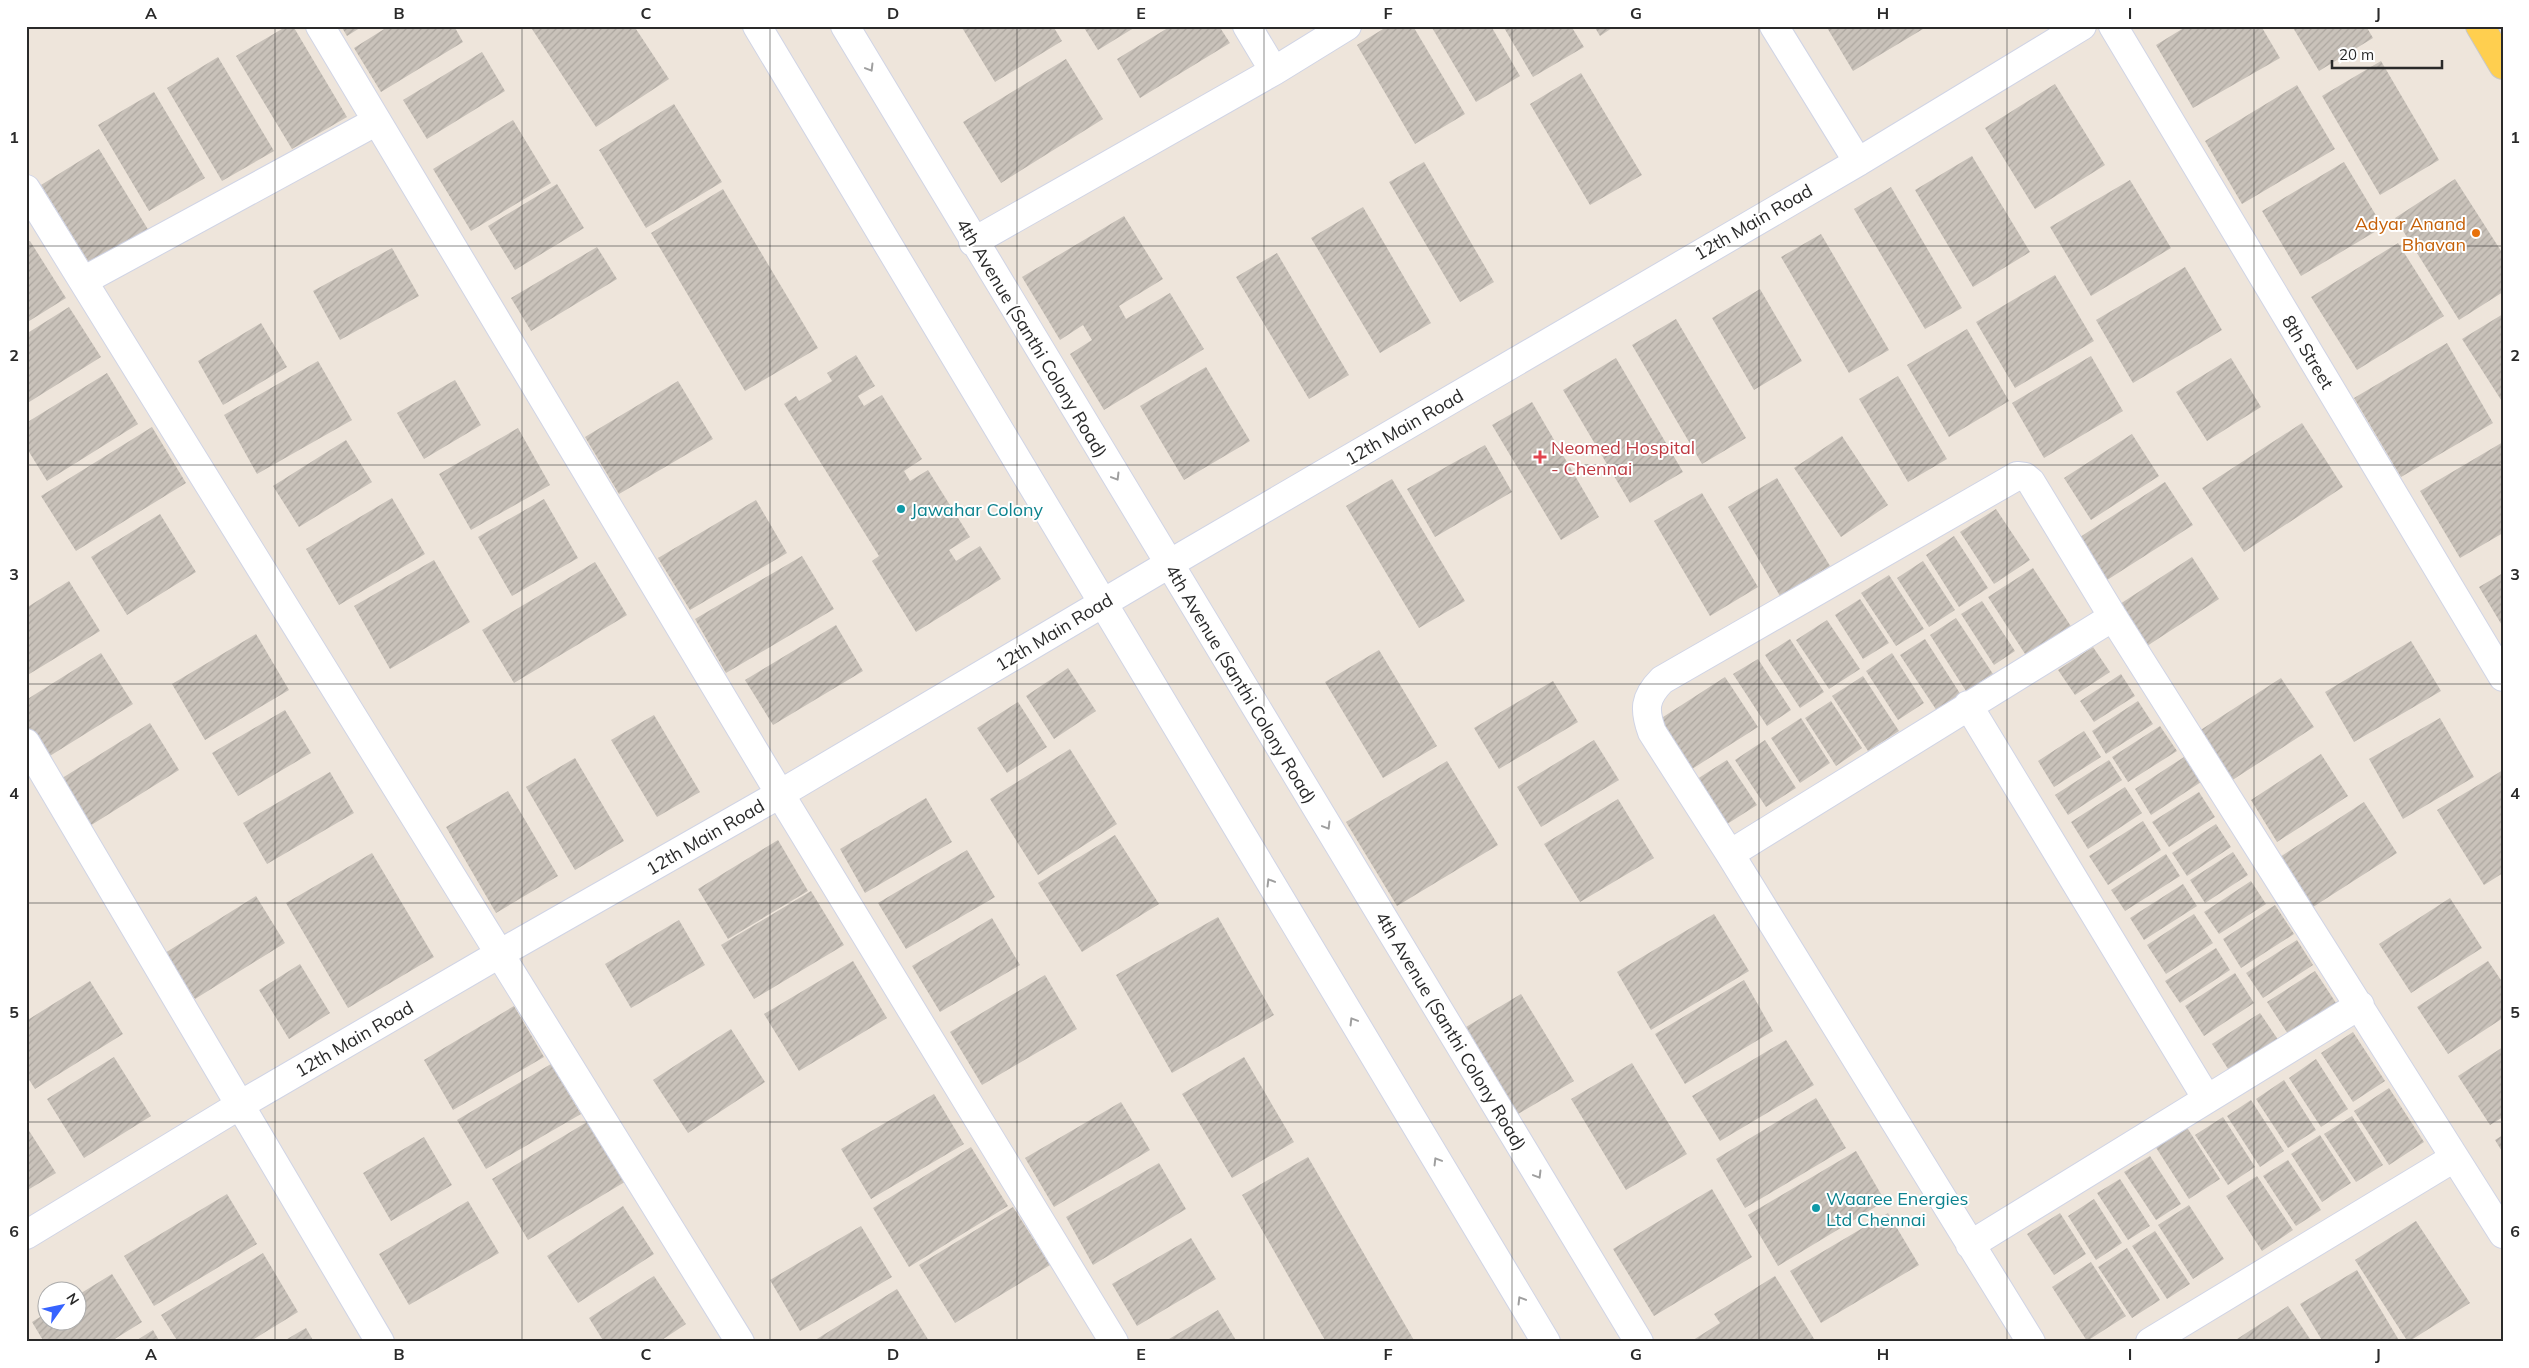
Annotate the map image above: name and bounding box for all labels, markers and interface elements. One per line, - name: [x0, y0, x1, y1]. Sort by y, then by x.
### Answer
- text: A: [145, 3, 157, 23]
- text: B: [393, 3, 405, 23]
- text: C: [641, 3, 652, 23]
- text: D: [887, 3, 899, 23]
- text: E: [1136, 3, 1146, 23]
- text: F: [1383, 3, 1393, 23]
- text: G: [1630, 3, 1642, 23]
- text: H: [1877, 3, 1889, 23]
- text: I: [2128, 3, 2132, 23]
- text: J: [2375, 3, 2381, 23]
- scale bar: [2332, 38, 2442, 70]
- text: 20 m: [2339, 45, 2374, 64]
- one-way arrow: [863, 63, 873, 72]
- text: 1: [9, 127, 19, 147]
- text: 1: [2510, 127, 2520, 147]
- street label: 12th Main Road: [1690, 179, 1816, 265]
- place label: Adyar Anand Bhavan: [2355, 212, 2466, 256]
- street label: 4th Avenue (Santhi Colony Road): [951, 214, 1113, 462]
- marker: Adyar Anand Bhavan: [2470, 227, 2482, 239]
- street label: 8th Street: [2277, 311, 2339, 393]
- text: 2: [9, 345, 19, 365]
- text: 2: [2510, 345, 2520, 365]
- street label: 12th Main Road: [1341, 384, 1467, 470]
- place label: Neomed Hospital - Chennai: [1551, 436, 1695, 480]
- marker: Neomed Hospital - Chennai: [1533, 450, 1547, 464]
- one-way arrow: [1110, 472, 1120, 481]
- place label: Jawahar Colony: [911, 498, 1043, 521]
- marker: Jawahar Colony: [895, 503, 907, 515]
- street label: 4th Avenue (Santhi Colony Road): [1160, 560, 1322, 808]
- text: 3: [9, 564, 19, 584]
- text: 3: [2510, 564, 2520, 584]
- street label: 12th Main Road: [991, 588, 1117, 676]
- text: 4: [9, 783, 19, 803]
- text: 4: [2510, 783, 2520, 803]
- street label: 12th Main Road: [642, 794, 768, 880]
- one-way arrow: [1321, 820, 1330, 829]
- one-way arrow: [1266, 878, 1276, 887]
- street label: 4th Avenue (Santhi Colony Road): [1370, 907, 1532, 1155]
- street label: 12th Main Road: [291, 996, 417, 1082]
- text: 5: [9, 1002, 19, 1022]
- text: 5: [2510, 1002, 2520, 1022]
- one-way arrow: [1350, 1018, 1360, 1027]
- one-way arrow: [1433, 1157, 1443, 1166]
- one-way arrow: [1531, 1169, 1541, 1178]
- place label: Waaree Energies Ltd Chennai: [1826, 1187, 1969, 1231]
- marker: Waaree Energies Ltd Chennai: [1810, 1202, 1822, 1214]
- text: 6: [9, 1221, 19, 1241]
- text: 6: [2510, 1221, 2520, 1241]
- north arrow: [38, 1280, 88, 1330]
- text: N: [62, 1290, 83, 1308]
- one-way arrow: [1517, 1296, 1527, 1305]
- text: A: [145, 1344, 157, 1364]
- text: B: [393, 1344, 405, 1364]
- text: C: [641, 1344, 652, 1364]
- text: D: [887, 1344, 899, 1364]
- text: E: [1136, 1344, 1146, 1364]
- text: F: [1383, 1344, 1393, 1364]
- text: G: [1630, 1344, 1642, 1364]
- text: H: [1877, 1344, 1889, 1364]
- text: I: [2128, 1344, 2132, 1364]
- text: J: [2375, 1344, 2381, 1364]

